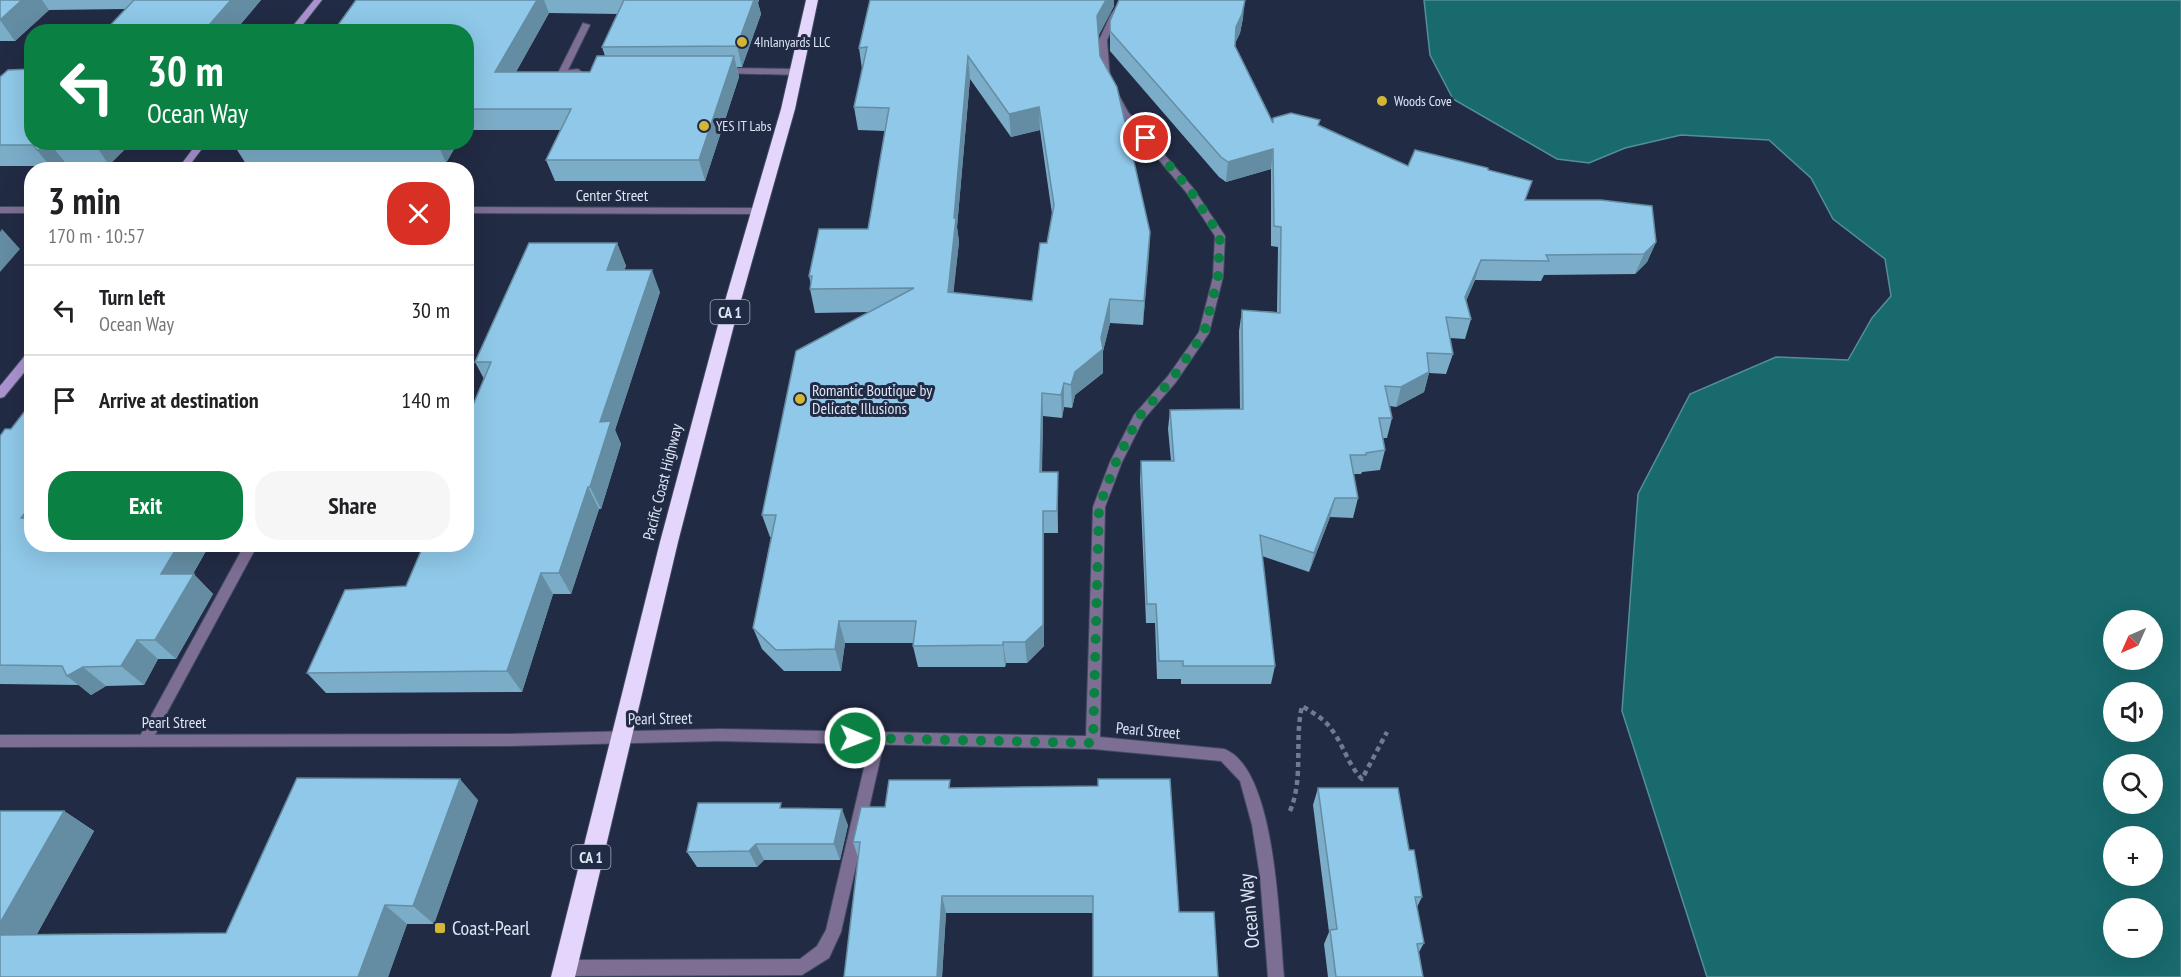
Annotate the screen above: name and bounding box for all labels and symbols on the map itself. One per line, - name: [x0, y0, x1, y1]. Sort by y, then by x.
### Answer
- place label: 4Inlanyards LLC: [754, 33, 831, 51]
- marker: 4Inlanyards LLC: [735, 35, 749, 49]
- place label: Woods Cove: [1394, 92, 1452, 110]
- marker: Woods Cove: [1375, 94, 1389, 108]
- pin: [1120, 112, 1171, 163]
- place label: YES IT Labs: [716, 117, 772, 135]
- marker: YES IT Labs: [697, 119, 711, 133]
- street label: Center Street: [576, 185, 649, 205]
- road number: CA 1: [710, 300, 750, 324]
- place label: Romantic Boutique by Delicate Illusions: [812, 380, 932, 418]
- marker: Romantic Boutique by Delicate Illusions: [793, 392, 807, 406]
- street label: Pacific Coast Highway: [638, 422, 686, 542]
- north arrow: [2103, 610, 2163, 670]
- position arrow: [823, 706, 887, 770]
- street label: Pearl Street: [628, 707, 693, 729]
- street label: Pearl Street: [142, 712, 207, 732]
- street label: Pearl Street: [1115, 717, 1182, 743]
- road number: CA 1: [572, 845, 610, 869]
- street label: Ocean Way: [1233, 872, 1265, 949]
- place label: Coast-Pearl: [452, 915, 530, 941]
- marker: Coast-Pearl: [433, 921, 447, 935]

